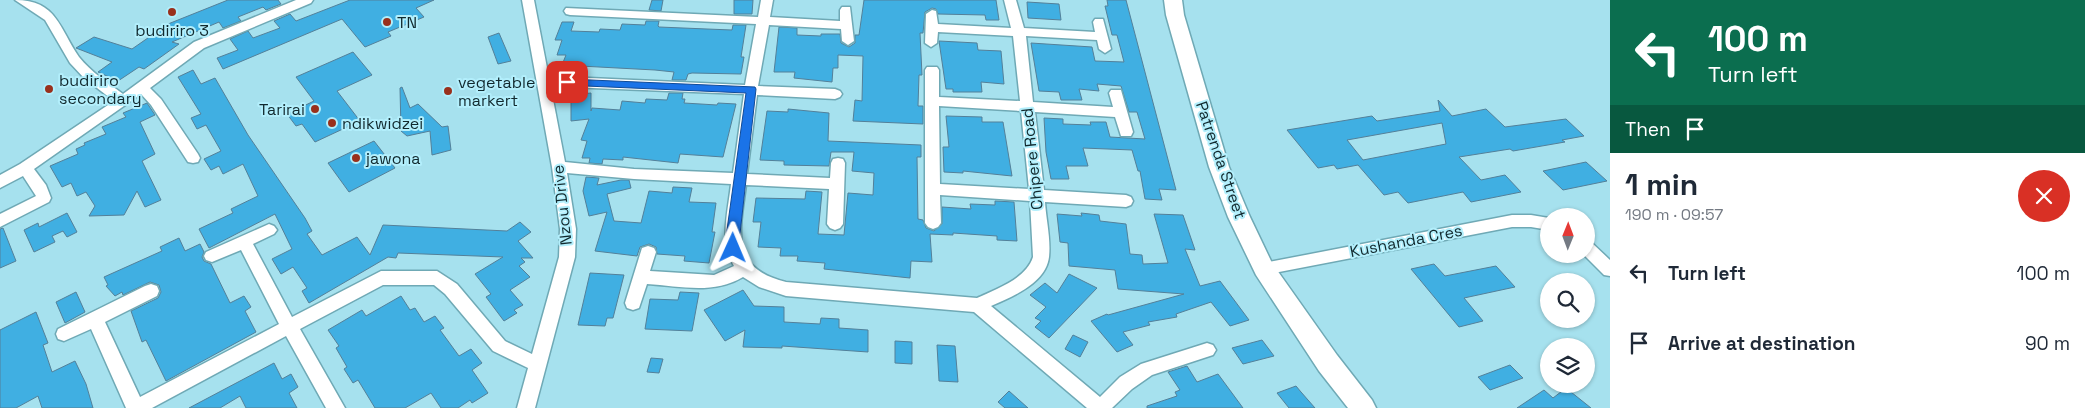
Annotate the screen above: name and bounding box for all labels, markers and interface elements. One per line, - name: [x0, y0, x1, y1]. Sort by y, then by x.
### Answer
- marker: budiriro 3: [166, 6, 178, 18]
- place label: TN: [397, 12, 417, 33]
- marker: TN: [381, 16, 393, 28]
- text: 100 m: [1708, 17, 1808, 61]
- place label: budiriro 3: [135, 20, 209, 41]
- icon: left: [1625, 20, 1690, 85]
- text: Turn left: [1708, 60, 1798, 88]
- pin: [546, 61, 588, 103]
- icon: arrive: [553, 68, 581, 96]
- place label: budiriro secondary: [59, 70, 142, 109]
- place label: vegetable markert: [458, 72, 535, 111]
- marker: budiriro secondary: [43, 83, 55, 95]
- marker: vegetable markert: [442, 85, 454, 97]
- street label: Patrenda Street: [1191, 98, 1251, 222]
- place label: Tarirai: [259, 99, 305, 120]
- marker: Tarirai: [309, 103, 321, 115]
- street label: Chipere Road: [1016, 107, 1048, 211]
- place label: ndikwidzei: [342, 113, 423, 134]
- icon: arrive: [1681, 115, 1709, 143]
- marker: ndikwidzei: [326, 117, 338, 129]
- text: Then: [1625, 117, 1671, 142]
- place label: jawona: [365, 148, 421, 169]
- marker: jawona: [350, 152, 362, 164]
- street label: Nzou Drive: [547, 164, 577, 246]
- text: 1 min: [1625, 165, 1698, 204]
- button: close: [2018, 170, 2070, 222]
- text: 190 m · 09:57: [1625, 204, 1723, 225]
- north arrow: [1540, 208, 1595, 262]
- map controls: [1540, 208, 1595, 393]
- street label: Kushanda Cres: [1348, 220, 1464, 262]
- position arrow: [706, 221, 758, 273]
- icon: left: [1625, 259, 1653, 287]
- text: Turn left: [1668, 261, 1746, 286]
- text: 100 m: [2016, 261, 2070, 286]
- button: search: [1540, 273, 1595, 328]
- icon: arrive: [1625, 329, 1653, 357]
- text: Arrive at destination: [1668, 331, 1856, 356]
- text: 90 m: [2025, 331, 2070, 356]
- button: layers: [1540, 338, 1595, 393]

